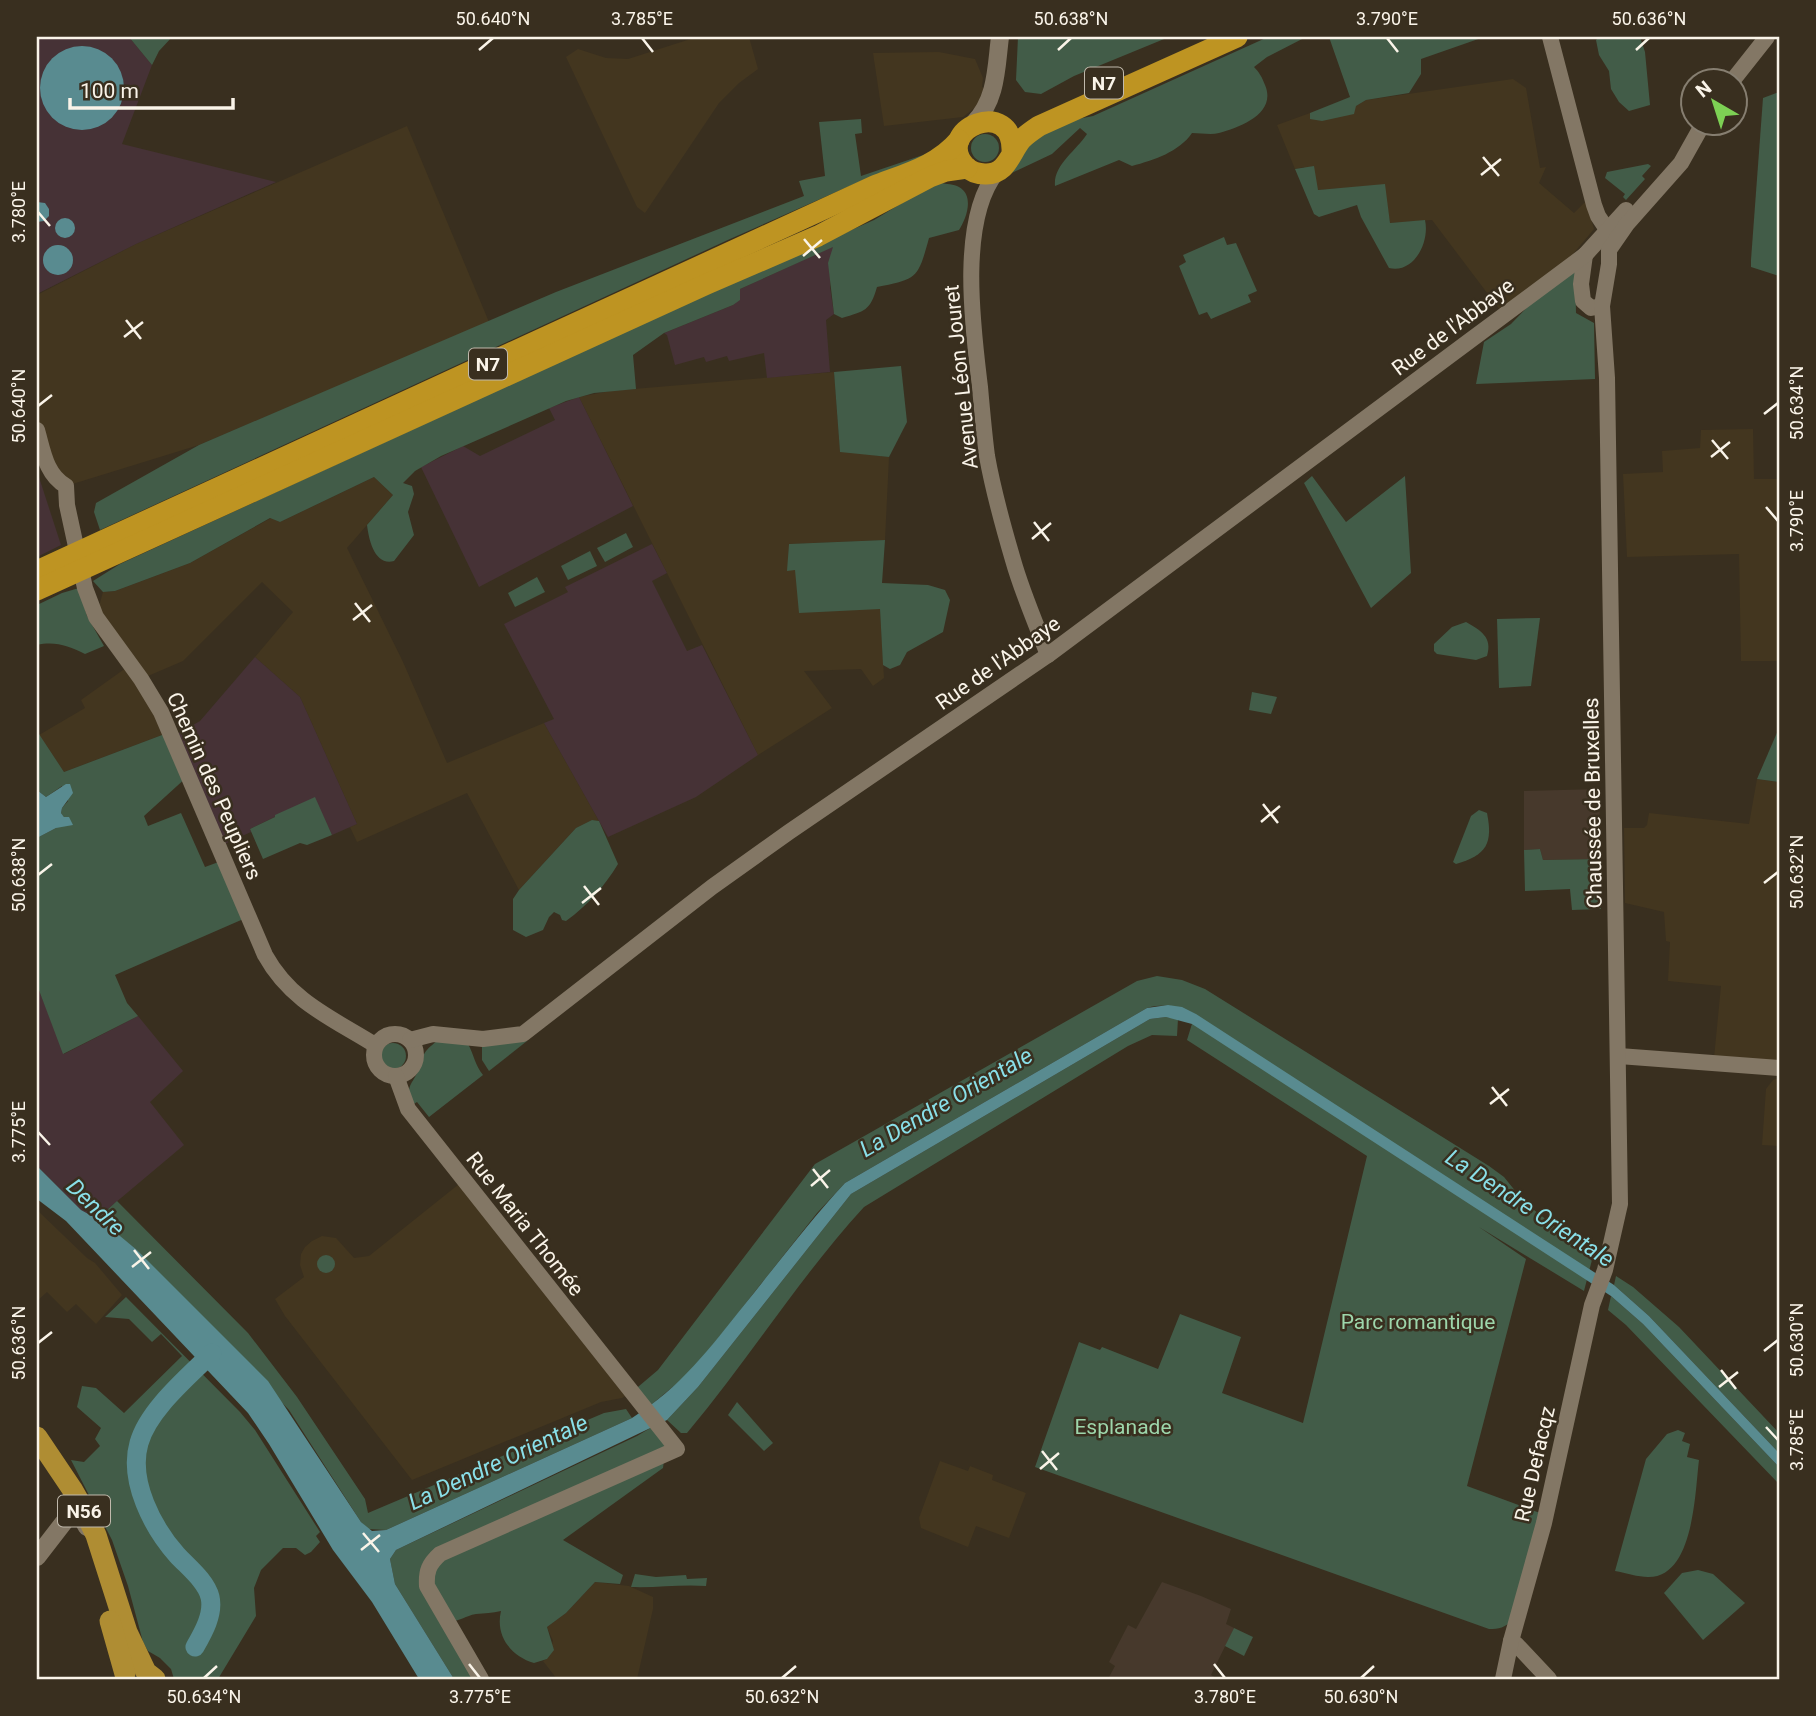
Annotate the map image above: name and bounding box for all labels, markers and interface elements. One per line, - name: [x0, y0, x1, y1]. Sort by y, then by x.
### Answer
- text: 50.640°N: [456, 8, 530, 29]
- text: 3.785°E: [611, 8, 673, 29]
- text: 50.638°N: [1034, 8, 1108, 29]
- text: 3.790°E: [1356, 8, 1418, 29]
- text: 50.636°N: [1612, 8, 1686, 29]
- scale bar: [70, 66, 233, 110]
- north arrow: [1680, 66, 1750, 136]
- road number: N7: [1085, 68, 1123, 99]
- text: N: [1691, 76, 1716, 102]
- text: 100 m: [80, 79, 139, 103]
- text: 3.780°E: [8, 181, 29, 243]
- street label: Rue de l'Abbaye: [1387, 273, 1519, 381]
- street label: Avenue Léon Jouret: [939, 284, 983, 470]
- road number: N7: [469, 348, 507, 380]
- text: 50.634°N: [1786, 366, 1807, 440]
- text: 50.640°N: [8, 369, 29, 443]
- text: 3.790°E: [1786, 490, 1807, 552]
- street label: Rue de l'Abbaye: [931, 611, 1065, 715]
- street label: Chemin des Peupliers: [162, 689, 266, 883]
- street label: Chaussée de Bruxelles: [1579, 697, 1607, 909]
- text: 50.632°N: [1786, 835, 1807, 909]
- text: 50.638°N: [8, 838, 29, 912]
- water label: La Dendre Orientale: [855, 1042, 1038, 1163]
- text: 3.775°E: [8, 1101, 29, 1163]
- water label: La Dendre Orientale: [1441, 1144, 1619, 1273]
- street label: Rue Maria Thomée: [461, 1147, 589, 1301]
- water label: Dendre: [61, 1173, 131, 1242]
- text: 50.630°N: [1786, 1303, 1807, 1377]
- text: 50.636°N: [8, 1306, 29, 1380]
- park label: Parc romantique: [1341, 1310, 1495, 1334]
- street label: Rue Defacqz: [1510, 1404, 1560, 1524]
- water label: La Dendre Orientale: [404, 1409, 593, 1516]
- text: 3.785°E: [1786, 1409, 1807, 1471]
- park label: Esplanade: [1074, 1415, 1172, 1439]
- road number: N56: [58, 1496, 110, 1526]
- text: 50.634°N: [167, 1686, 241, 1707]
- text: 3.775°E: [449, 1686, 511, 1707]
- text: 50.632°N: [745, 1686, 819, 1707]
- text: 3.780°E: [1194, 1686, 1256, 1707]
- text: 50.630°N: [1324, 1686, 1398, 1707]

